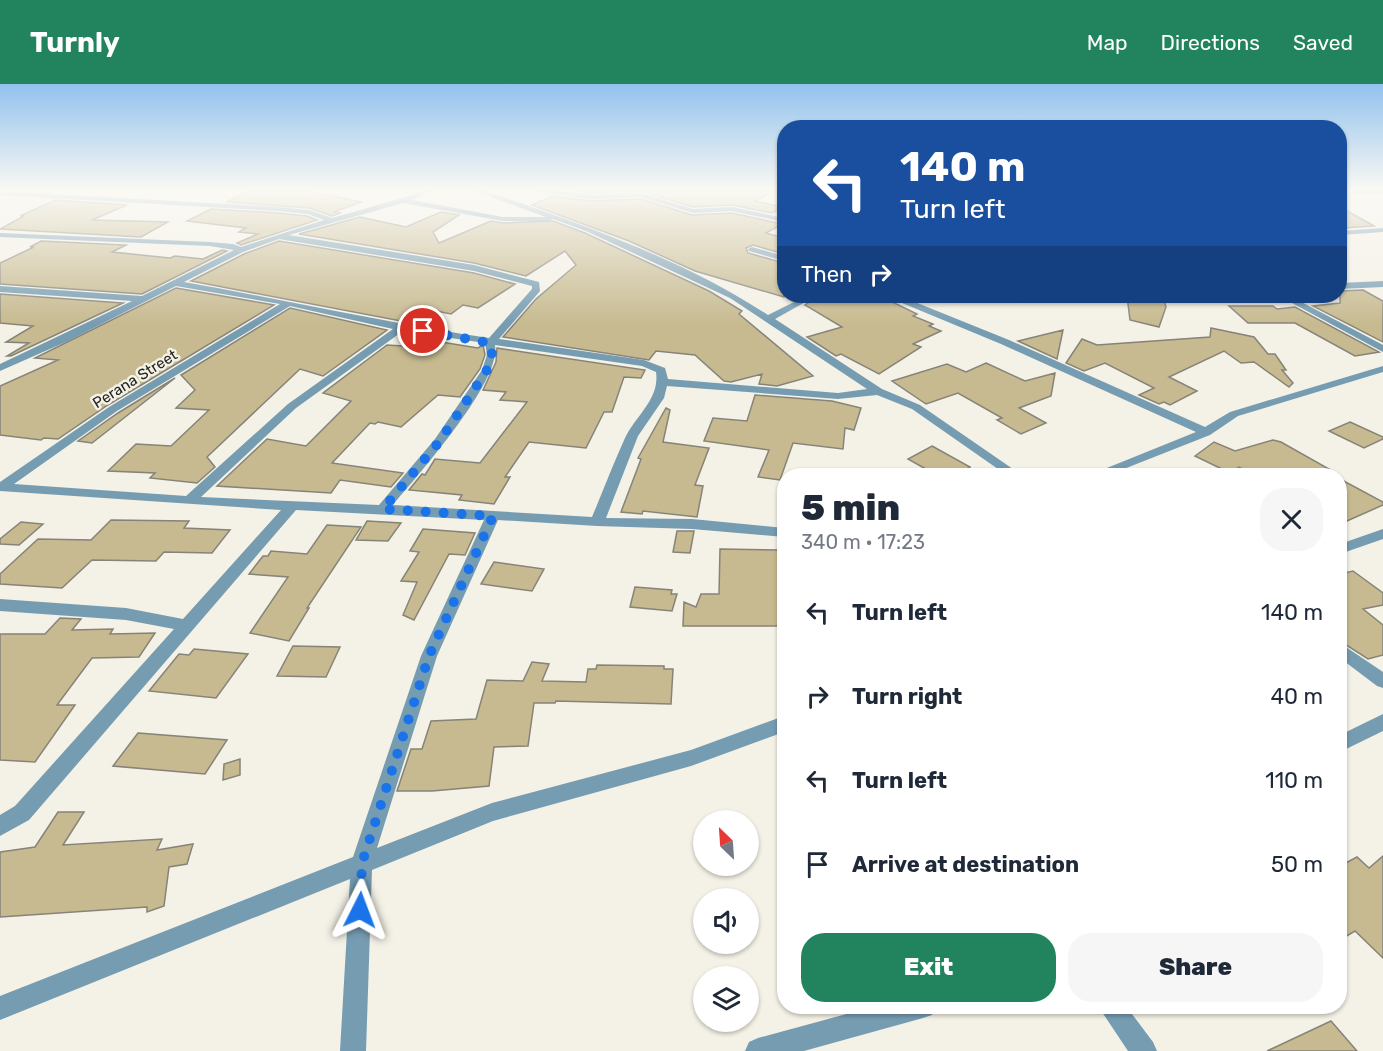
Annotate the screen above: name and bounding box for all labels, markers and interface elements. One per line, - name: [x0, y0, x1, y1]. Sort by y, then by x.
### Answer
- text: Turnly: [30, 26, 120, 59]
- text: Map: [1087, 30, 1128, 55]
- text: Directions: [1161, 30, 1260, 55]
- text: Saved: [1293, 30, 1353, 55]
- text: 140 m: [900, 142, 1026, 192]
- icon: left: [801, 144, 879, 222]
- text: Turn left: [900, 193, 1005, 225]
- icon: right: [864, 258, 897, 291]
- text: Then: [801, 261, 852, 288]
- pin: [397, 305, 448, 356]
- icon: arrive: [406, 314, 439, 347]
- street label: Perana Street: [89, 346, 181, 412]
- text: 5 min: [801, 486, 900, 529]
- button: close: [1260, 488, 1323, 551]
- text: 340 m · 17:23: [801, 530, 925, 554]
- icon: left: [801, 596, 834, 629]
- text: Turn left: [852, 599, 947, 626]
- text: 140 m: [1261, 599, 1323, 626]
- icon: right: [801, 680, 834, 713]
- text: Turn right: [852, 683, 962, 710]
- text: 40 m: [1270, 683, 1323, 710]
- icon: left: [801, 764, 834, 797]
- text: Turn left: [852, 767, 947, 794]
- text: 110 m: [1265, 767, 1323, 794]
- north arrow: [693, 810, 759, 876]
- map controls: [693, 810, 759, 1032]
- icon: arrive: [801, 848, 834, 881]
- text: Arrive at destination: [852, 851, 1079, 878]
- text: 50 m: [1271, 851, 1323, 878]
- position arrow: [328, 878, 392, 942]
- button: sound: [693, 888, 759, 954]
- button: Exit: [801, 933, 1056, 1002]
- button: Share: [1068, 933, 1323, 1002]
- button: layers: [693, 966, 759, 1032]

